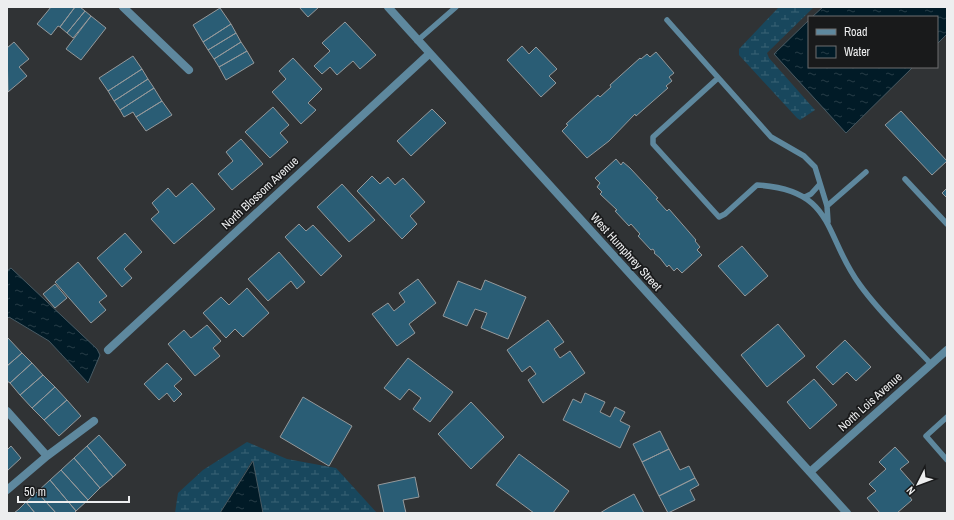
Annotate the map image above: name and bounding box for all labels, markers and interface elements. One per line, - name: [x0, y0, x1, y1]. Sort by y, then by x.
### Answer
- legend: [808, 16, 938, 68]
- text: Road: [844, 24, 868, 40]
- text: Water: [844, 44, 871, 60]
- street label: North Blossom Avenue: [218, 153, 302, 233]
- street label: West Humphrey Street: [587, 210, 665, 294]
- street label: North Lois Avenue: [835, 369, 905, 435]
- north arrow: [898, 464, 938, 504]
- scale bar: [18, 478, 129, 504]
- text: 50 m: [24, 484, 46, 500]
- text: N: [903, 484, 918, 498]

